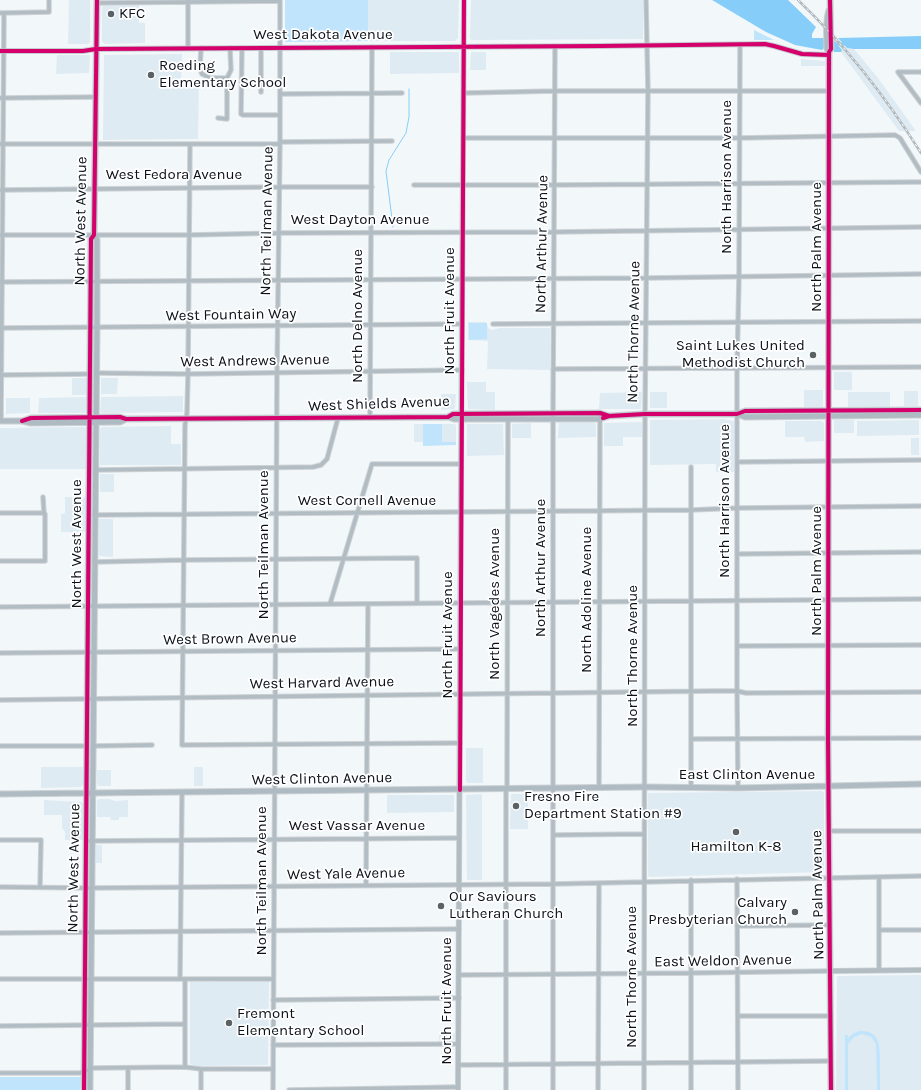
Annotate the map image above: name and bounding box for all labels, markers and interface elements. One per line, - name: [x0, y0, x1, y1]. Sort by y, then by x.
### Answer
- place label: KFC: [119, 5, 145, 23]
- marker: KFC: [106, 9, 116, 19]
- street label: West Dakota Avenue: [253, 26, 393, 44]
- place label: Roeding Elementary School: [159, 57, 286, 92]
- marker: Roeding Elementary School: [146, 70, 156, 80]
- street label: North Harrison Avenue: [718, 100, 736, 254]
- street label: North Teilman Avenue: [257, 146, 277, 296]
- street label: North West Avenue: [71, 156, 91, 286]
- street label: West Fedora Avenue: [106, 166, 242, 184]
- street label: North Arthur Avenue: [532, 175, 552, 313]
- street label: North Palm Avenue: [808, 182, 826, 312]
- street label: West Dayton Avenue: [291, 211, 429, 229]
- street label: North Fruit Avenue: [441, 247, 459, 375]
- street label: North Delno Avenue: [349, 249, 367, 383]
- street label: North Thorne Avenue: [624, 261, 644, 403]
- street label: West Fountain Way: [166, 305, 296, 325]
- place label: Saint Lukes United Methodist Church: [676, 337, 805, 372]
- marker: Saint Lukes United Methodist Church: [808, 350, 818, 360]
- street label: West Andrews Avenue: [180, 351, 330, 371]
- street label: West Shields Avenue: [308, 393, 450, 415]
- street label: North Harrison Avenue: [716, 424, 734, 578]
- street label: North Teilman Avenue: [255, 470, 273, 620]
- street label: North West Avenue: [68, 479, 86, 609]
- street label: West Cornell Avenue: [298, 492, 436, 510]
- street label: North Arthur Avenue: [532, 499, 550, 637]
- street label: North Palm Avenue: [808, 506, 826, 636]
- street label: North Adoline Avenue: [578, 527, 596, 673]
- street label: North Vagedes Avenue: [486, 528, 504, 680]
- street label: North Fruit Avenue: [439, 571, 457, 699]
- street label: North Thorne Avenue: [624, 585, 642, 727]
- street label: West Brown Avenue: [163, 629, 297, 649]
- street label: West Harvard Avenue: [250, 673, 394, 693]
- street label: East Clinton Avenue: [679, 766, 815, 784]
- street label: West Clinton Avenue: [252, 769, 392, 789]
- place label: Fresno Fire Department Station #9: [524, 788, 682, 823]
- marker: Fresno Fire Department Station #9: [511, 801, 521, 811]
- street label: North West Avenue: [64, 803, 84, 933]
- street label: North Teilman Avenue: [253, 806, 271, 956]
- street label: West Vassar Avenue: [289, 817, 425, 835]
- marker: Hamilton K-8: [731, 827, 741, 837]
- street label: North Palm Avenue: [808, 830, 828, 960]
- place label: Hamilton K-8: [691, 838, 781, 856]
- street label: West Yale Avenue: [287, 864, 405, 884]
- place label: Our Saviours Lutheran Church: [449, 888, 563, 923]
- place label: Calvary Presbyterian Church: [648, 894, 787, 929]
- marker: Our Saviours Lutheran Church: [436, 901, 446, 911]
- street label: North Thorne Avenue: [623, 906, 641, 1048]
- marker: Calvary Presbyterian Church: [790, 907, 800, 917]
- street label: North Fruit Avenue: [438, 937, 456, 1065]
- street label: East Weldon Avenue: [654, 951, 792, 971]
- place label: Fremont Elementary School: [237, 1005, 364, 1040]
- marker: Fremont Elementary School: [224, 1018, 234, 1028]

